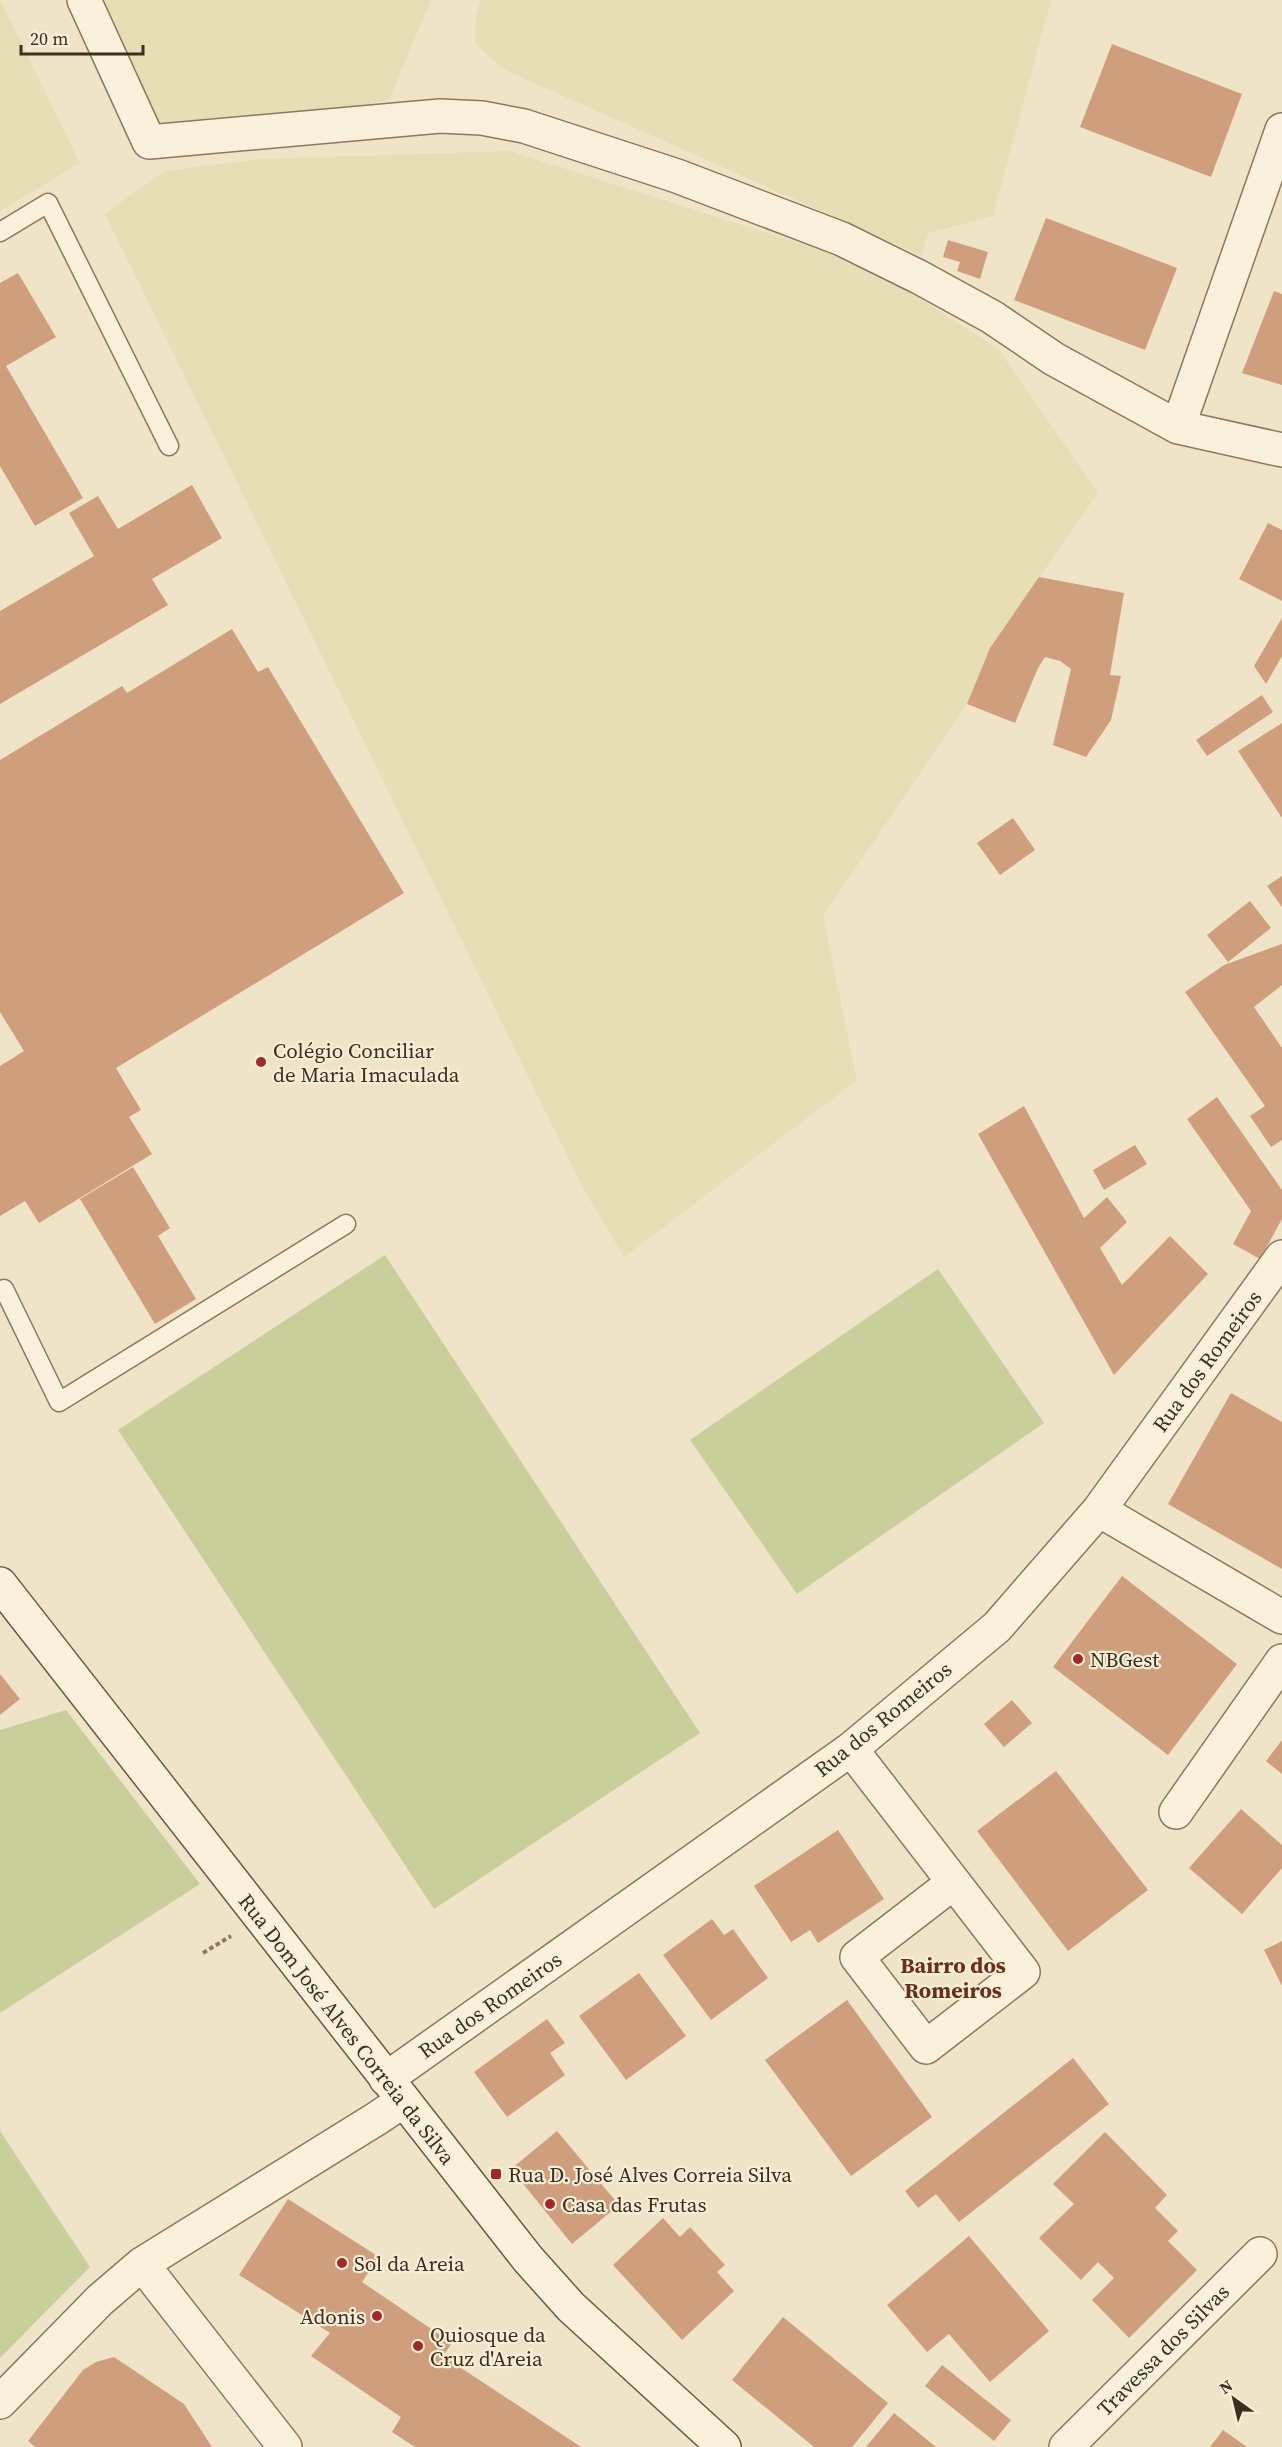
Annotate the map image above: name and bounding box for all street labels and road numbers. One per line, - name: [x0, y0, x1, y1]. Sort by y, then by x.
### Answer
- street label: Rua dos Romeiros: [1146, 1284, 1268, 1438]
- street label: Rua dos Romeiros: [808, 1655, 958, 1783]
- street label: Rua Dom José Alves Correia da Silva: [232, 1888, 462, 2171]
- street label: Rua dos Romeiros: [413, 1945, 567, 2065]
- street label: Travessa dos Silvas: [1090, 2277, 1236, 2423]

